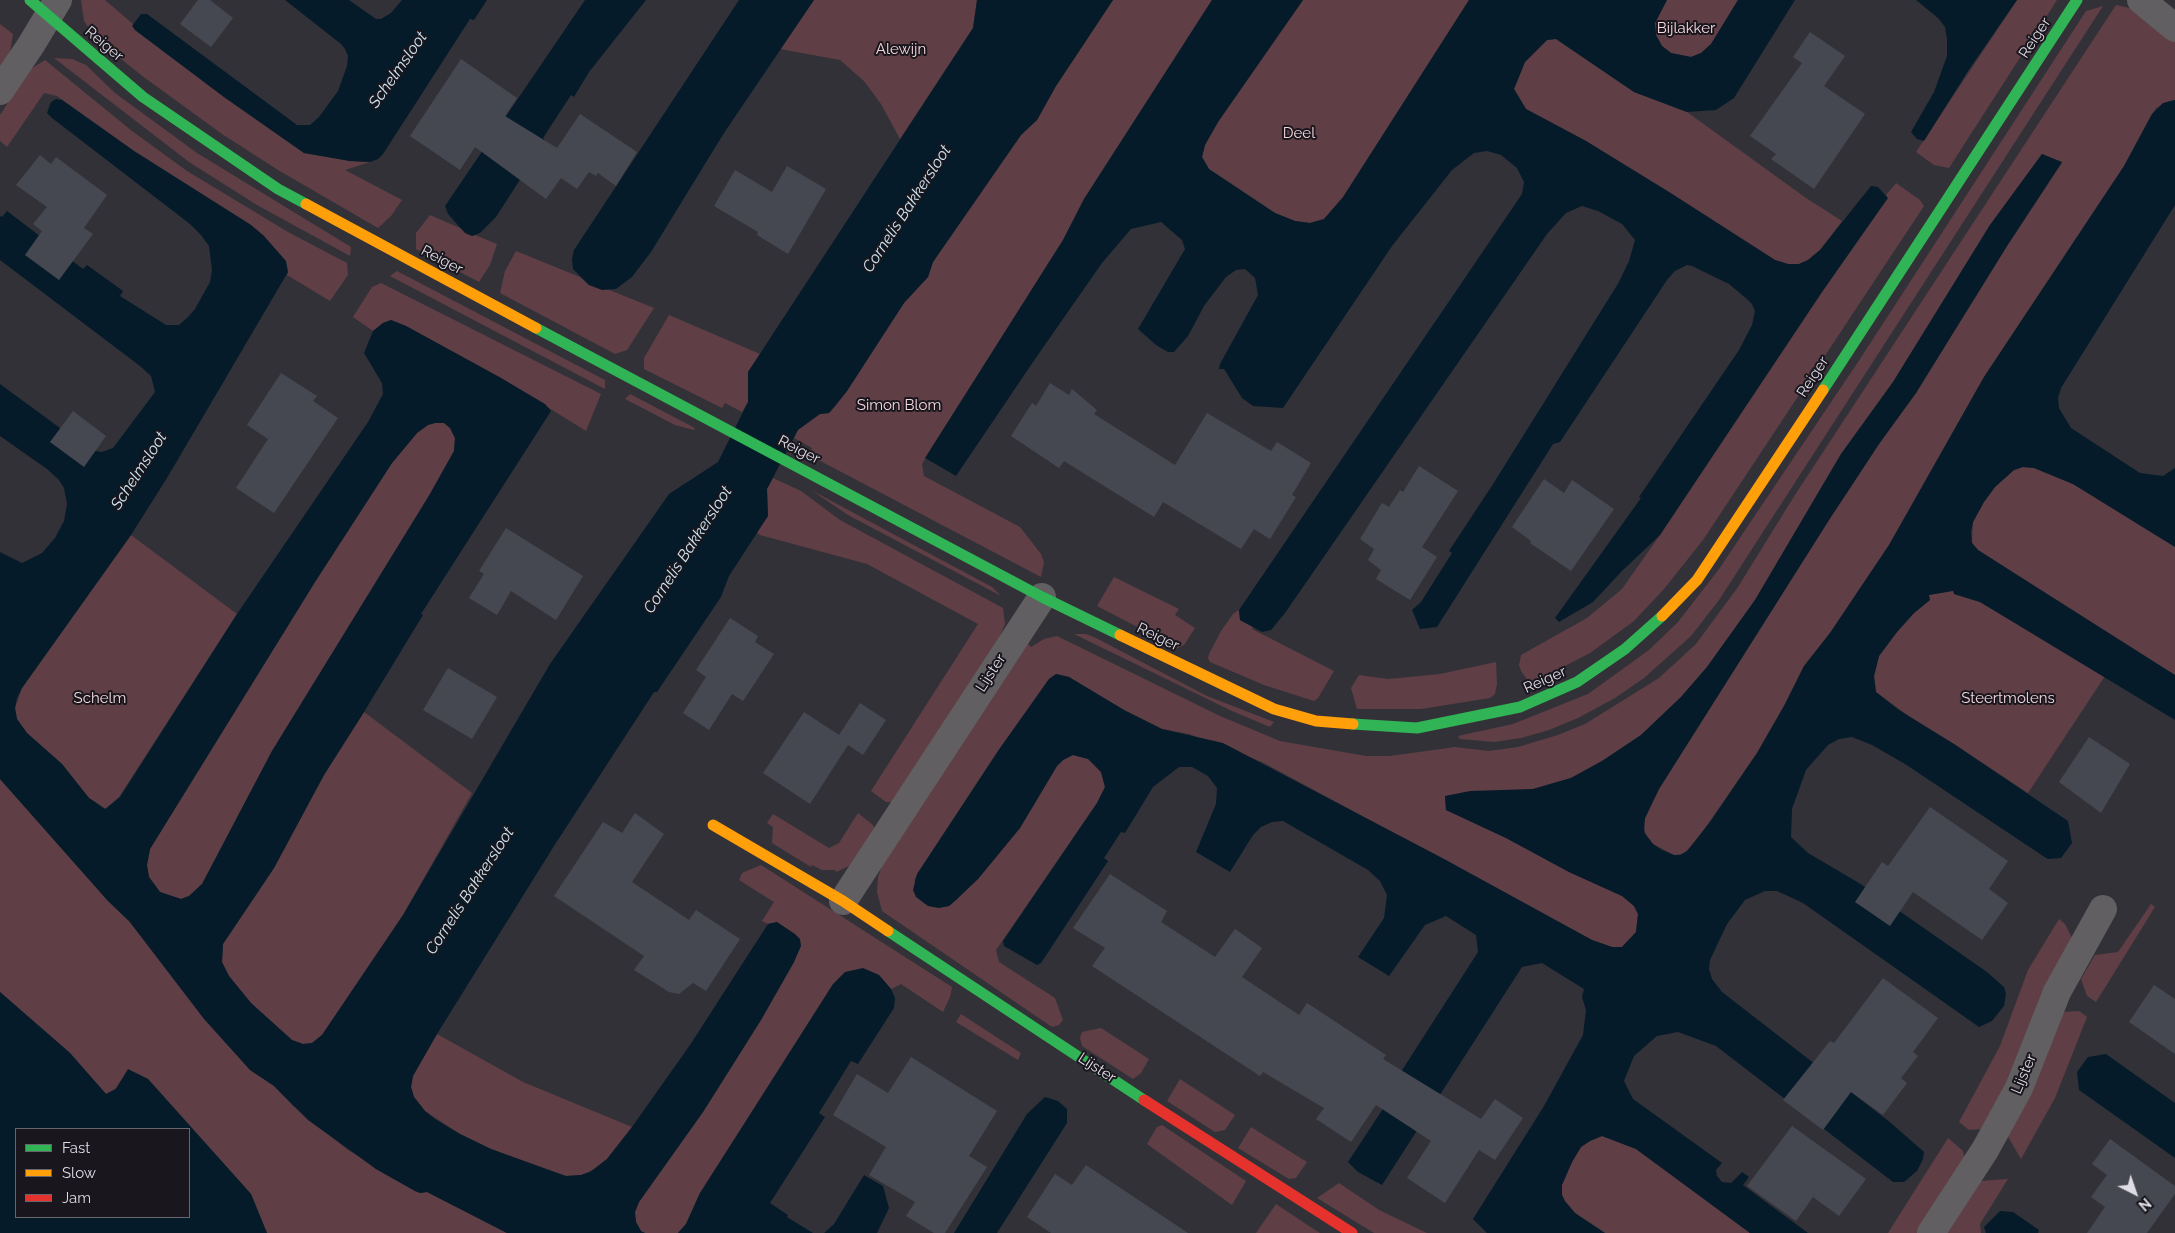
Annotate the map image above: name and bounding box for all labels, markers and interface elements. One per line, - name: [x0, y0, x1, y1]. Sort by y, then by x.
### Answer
- street label: Reiger: [2015, 14, 2055, 62]
- park label: Bijlakker: [1657, 19, 1715, 37]
- street label: Reiger: [81, 23, 127, 65]
- water label: Schelmsloot: [365, 28, 431, 112]
- park label: Alewijn: [876, 40, 926, 58]
- park label: Deel: [1283, 124, 1315, 142]
- water label: Cornelis Bakkersloot: [859, 142, 955, 276]
- street label: Reiger: [418, 241, 466, 279]
- street label: Reiger: [1793, 353, 1833, 401]
- park label: Simon Blom: [857, 396, 941, 414]
- water label: Schelmsloot: [107, 429, 171, 513]
- street label: Reiger: [775, 432, 823, 468]
- water label: Cornelis Bakkersloot: [640, 483, 736, 617]
- street label: Reiger: [1134, 619, 1182, 655]
- street label: Lijster: [972, 651, 1010, 695]
- street label: Reiger: [1521, 663, 1569, 697]
- park label: Schelm: [74, 689, 126, 707]
- park label: Steertmolens: [1961, 689, 2055, 707]
- water label: Cornelis Bakkersloot: [422, 824, 518, 958]
- street label: Lijster: [1075, 1049, 1119, 1087]
- street label: Lijster: [2008, 1051, 2040, 1097]
- legend: [15, 1128, 190, 1218]
- text: Fast: [62, 1139, 90, 1157]
- text: Slow: [62, 1164, 96, 1182]
- north arrow: [2110, 1168, 2160, 1218]
- text: Jam: [62, 1189, 91, 1207]
- text: N: [2136, 1195, 2154, 1214]

